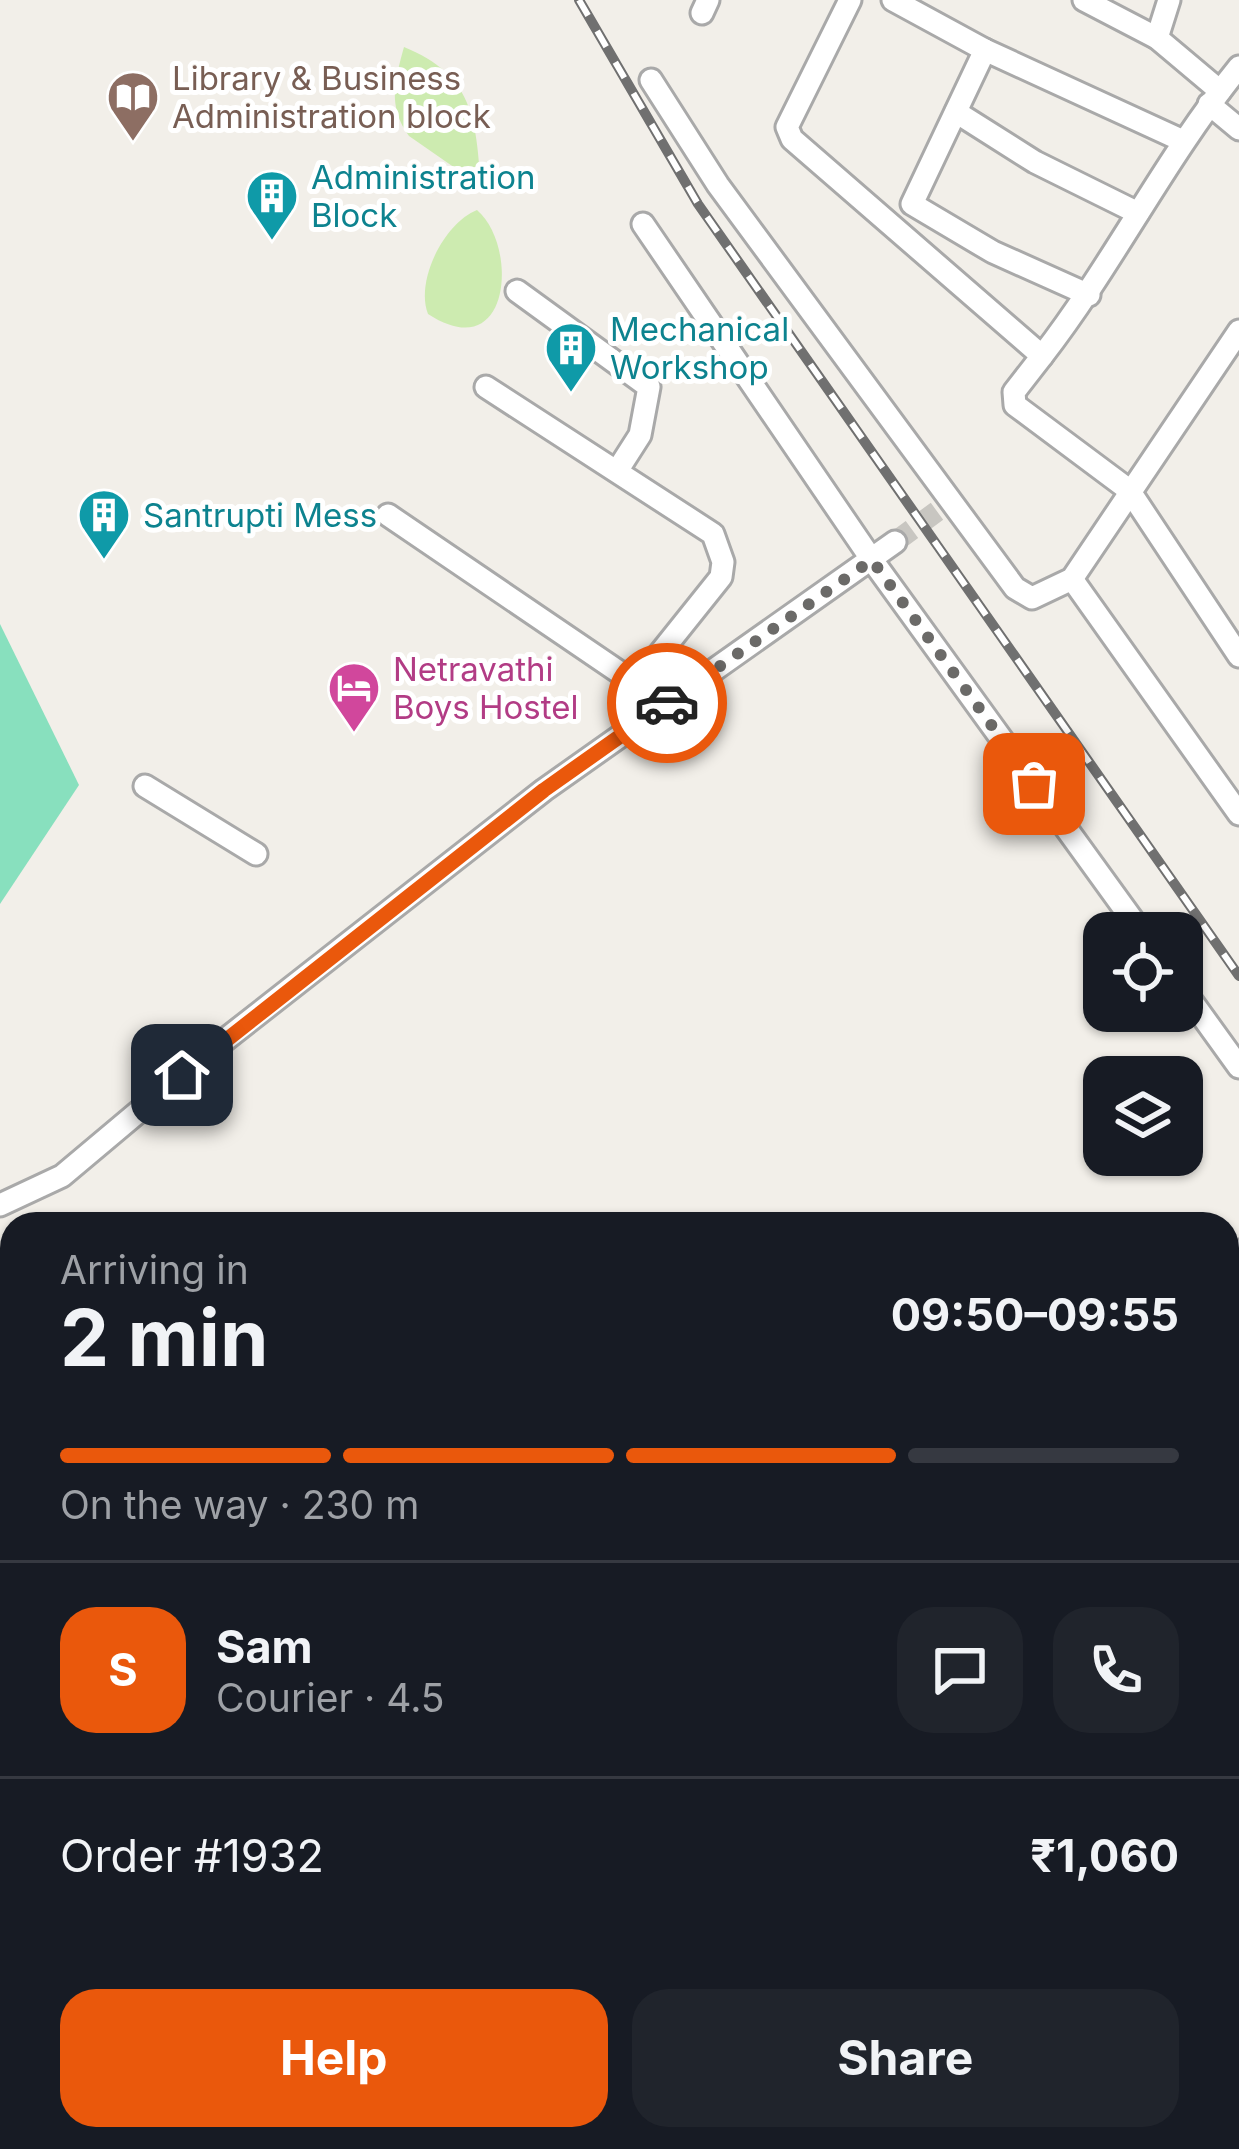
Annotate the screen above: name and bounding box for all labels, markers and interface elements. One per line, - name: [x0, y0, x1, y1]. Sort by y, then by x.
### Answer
- place label: Library & Business Administration block: [172, 58, 491, 136]
- library icon: Library & Business Administration block: [105, 69, 161, 143]
- place label: Administration Block: [311, 157, 536, 235]
- building icon: Administration Block: [244, 168, 300, 242]
- place label: Mechanical Workshop: [610, 309, 789, 387]
- building icon: Mechanical Workshop: [543, 320, 599, 394]
- building icon: Santrupti Mess: [76, 487, 132, 561]
- place label: Santrupti Mess: [143, 495, 377, 535]
- courier: [607, 643, 727, 763]
- place label: Netravathi Boys Hostel: [393, 649, 578, 727]
- hotel icon: Netravathi Boys Hostel: [326, 660, 382, 734]
- icon: car: [634, 670, 700, 736]
- pin: [983, 733, 1085, 835]
- icon: bag: [1001, 751, 1067, 817]
- map controls: [1083, 912, 1203, 1176]
- button: locate: [1083, 912, 1203, 1032]
- pin: [131, 1024, 233, 1126]
- icon: home: [149, 1042, 215, 1108]
- button: layers: [1083, 1056, 1203, 1176]
- text: Arriving in: [60, 1246, 249, 1293]
- text: 09:50–09:55: [891, 1287, 1179, 1342]
- text: 2 min: [60, 1290, 268, 1385]
- text: On the way · 230 m: [60, 1481, 419, 1528]
- button: chat: [897, 1607, 1023, 1733]
- button: phone: [1053, 1607, 1179, 1733]
- text: Sam: [216, 1619, 313, 1674]
- text: S: [108, 1642, 138, 1697]
- text: Courier · 4.5: [216, 1674, 445, 1721]
- text: Order #1932: [60, 1828, 324, 1883]
- text: ₹1,060: [1030, 1828, 1179, 1883]
- button: Help: [60, 1989, 608, 2127]
- button: Share: [632, 1989, 1179, 2127]

